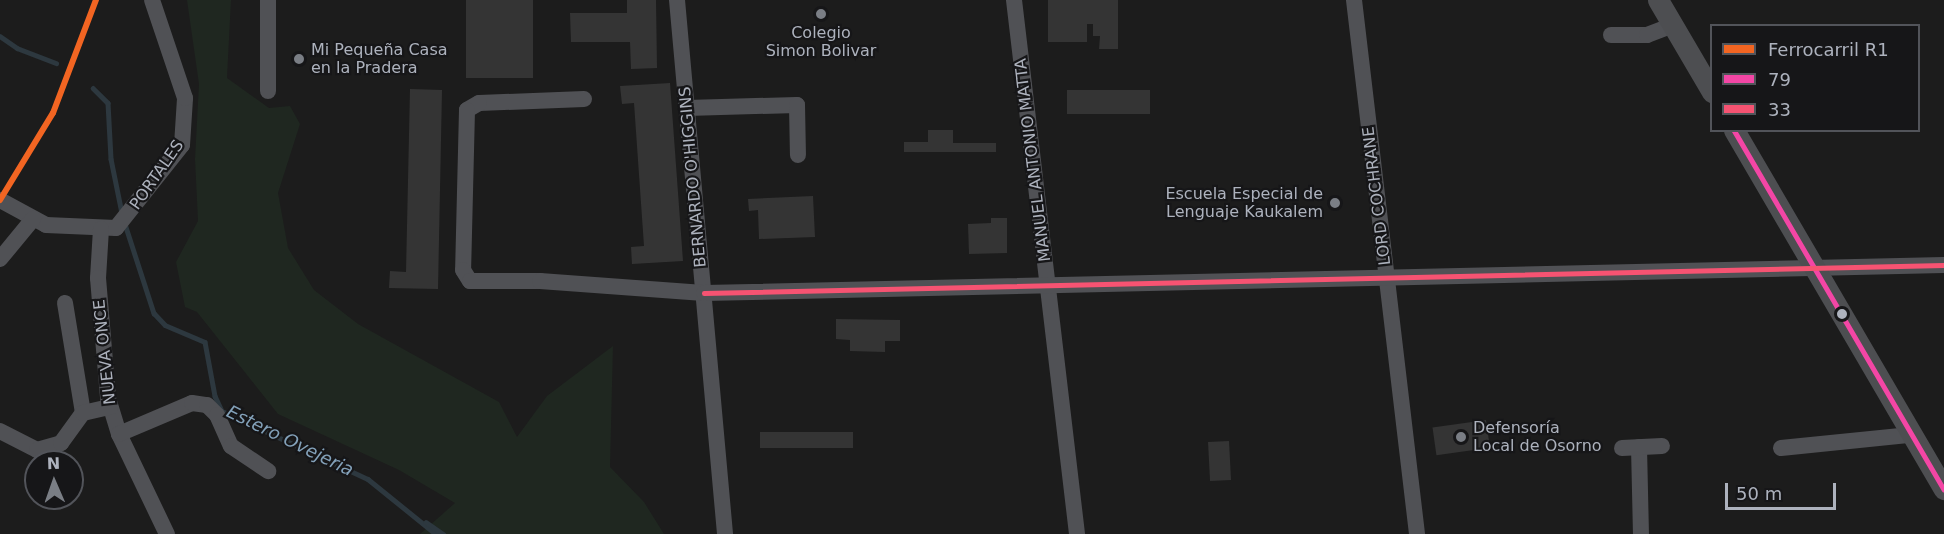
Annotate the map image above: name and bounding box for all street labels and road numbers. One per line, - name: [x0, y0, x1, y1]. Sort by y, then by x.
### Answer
- street label: MANUEL ANTONIO MATTA: [1011, 57, 1055, 263]
- street label: BERNARDO O'HIGGINS: [676, 86, 710, 268]
- street label: LORD COCHRANE: [1359, 125, 1395, 267]
- street label: PORTALES: [126, 136, 188, 214]
- street label: NUEVA ONCE: [90, 298, 120, 406]

